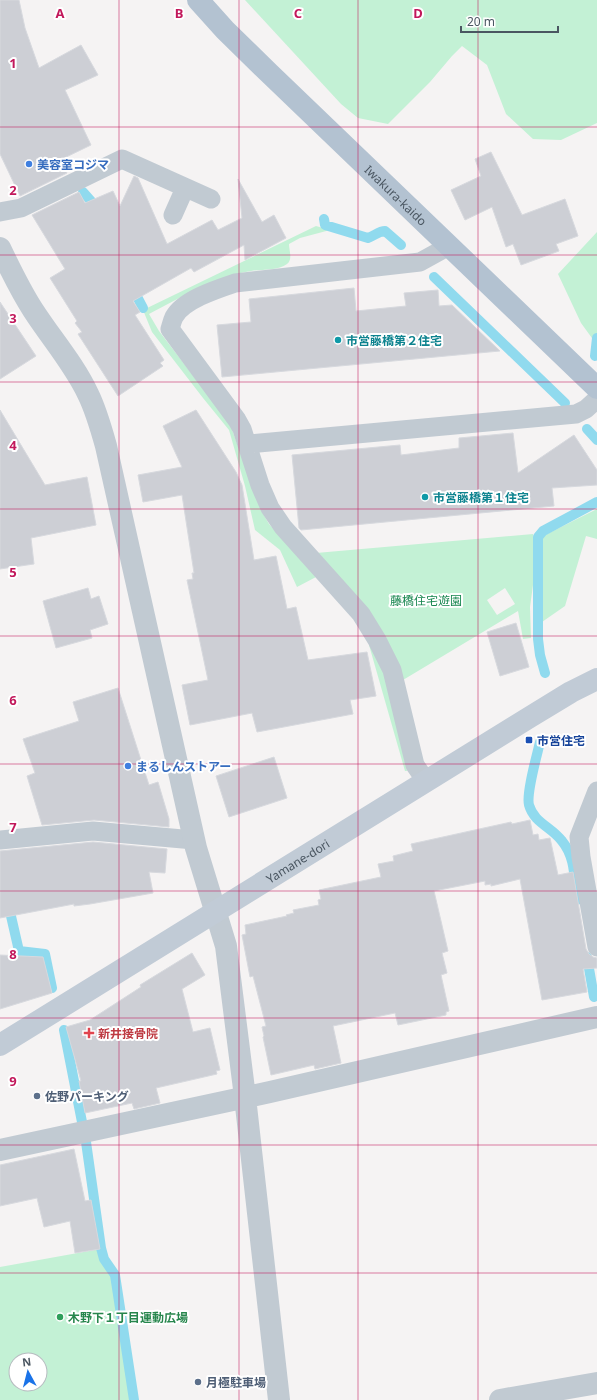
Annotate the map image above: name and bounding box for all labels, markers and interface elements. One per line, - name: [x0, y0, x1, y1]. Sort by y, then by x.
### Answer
- text: A: [56, 4, 65, 22]
- text: B: [175, 4, 183, 22]
- text: C: [294, 4, 302, 22]
- text: D: [413, 4, 423, 22]
- scale bar: [461, 8, 558, 34]
- text: 20 m: [467, 13, 495, 30]
- text: 1: [9, 54, 17, 72]
- place label: 美容室コジマ: [37, 156, 109, 173]
- marker: 美容室コジマ: [24, 159, 34, 169]
- street label: Iwakura-kaido: [361, 161, 431, 229]
- text: 2: [9, 181, 17, 199]
- text: 3: [9, 309, 17, 327]
- place label: 市営藤橋第２住宅: [346, 332, 442, 349]
- marker: 市営藤橋第２住宅: [333, 335, 343, 345]
- text: 4: [9, 436, 17, 454]
- place label: 市営藤橋第１住宅: [433, 489, 529, 506]
- marker: 市営藤橋第１住宅: [420, 492, 430, 502]
- text: 5: [9, 563, 17, 581]
- park label: 藤橋住宅遊園: [390, 592, 462, 609]
- text: 6: [9, 691, 17, 709]
- place label: 市営住宅: [537, 732, 585, 749]
- marker: 市営住宅: [524, 735, 534, 745]
- place label: まるしんストアー: [136, 758, 231, 775]
- marker: まるしんストアー: [123, 761, 133, 771]
- text: 7: [9, 818, 17, 836]
- street label: Yamane-dori: [263, 835, 333, 887]
- text: 8: [9, 945, 17, 963]
- place label: 新井接骨院: [98, 1025, 158, 1042]
- marker: 新井接骨院: [83, 1027, 95, 1039]
- text: 9: [9, 1072, 17, 1090]
- place label: 佐野パーキング: [45, 1088, 129, 1105]
- marker: 佐野パーキング: [32, 1091, 42, 1101]
- place label: 木野下１丁目運動広場: [68, 1309, 188, 1326]
- marker: 木野下１丁目運動広場: [55, 1312, 65, 1322]
- north arrow: [8, 1352, 48, 1392]
- text: N: [21, 1354, 32, 1370]
- place label: 月極駐車場: [206, 1374, 266, 1391]
- marker: 月極駐車場: [193, 1377, 203, 1387]

